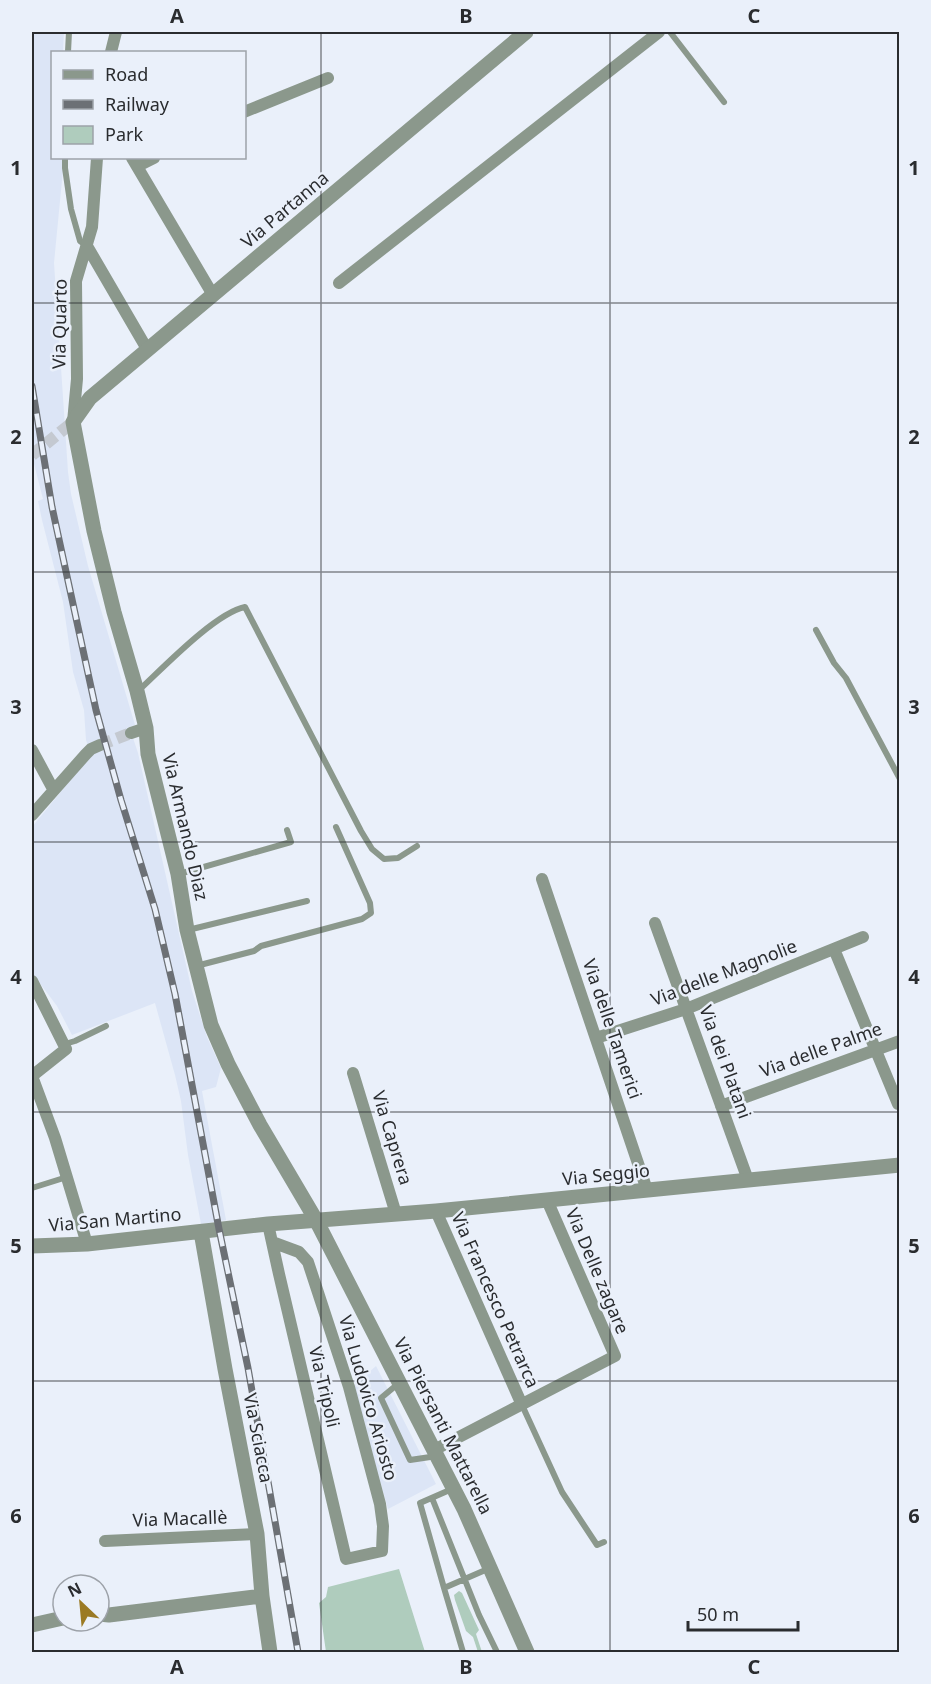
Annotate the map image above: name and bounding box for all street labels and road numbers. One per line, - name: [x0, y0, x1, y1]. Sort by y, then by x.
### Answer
- street label: Via Partanna: [235, 165, 333, 253]
- street label: Via Quarto: [46, 279, 72, 369]
- street label: Via Armando Diaz: [157, 751, 215, 903]
- street label: Via delle Magnolie: [647, 933, 800, 1011]
- street label: Via delle Tamerici: [578, 955, 648, 1102]
- street label: Via dei Platani: [694, 1002, 758, 1122]
- street label: Via delle Palme: [756, 1016, 885, 1082]
- street label: Via Caprera: [367, 1088, 419, 1188]
- street label: Via Seggio: [561, 1157, 651, 1191]
- street label: Via San Martino: [48, 1201, 182, 1237]
- street label: Via Delle zagare: [561, 1204, 635, 1337]
- street label: Via Francesco Petrarca: [446, 1208, 546, 1391]
- street label: Via Ludovico Ariosto: [334, 1312, 404, 1483]
- street label: Via Piersanti Mattarella: [389, 1333, 499, 1518]
- street label: Via Tripoli: [304, 1344, 346, 1430]
- street label: Via Sciacca: [239, 1391, 279, 1485]
- street label: Via Macallè: [132, 1504, 228, 1532]

